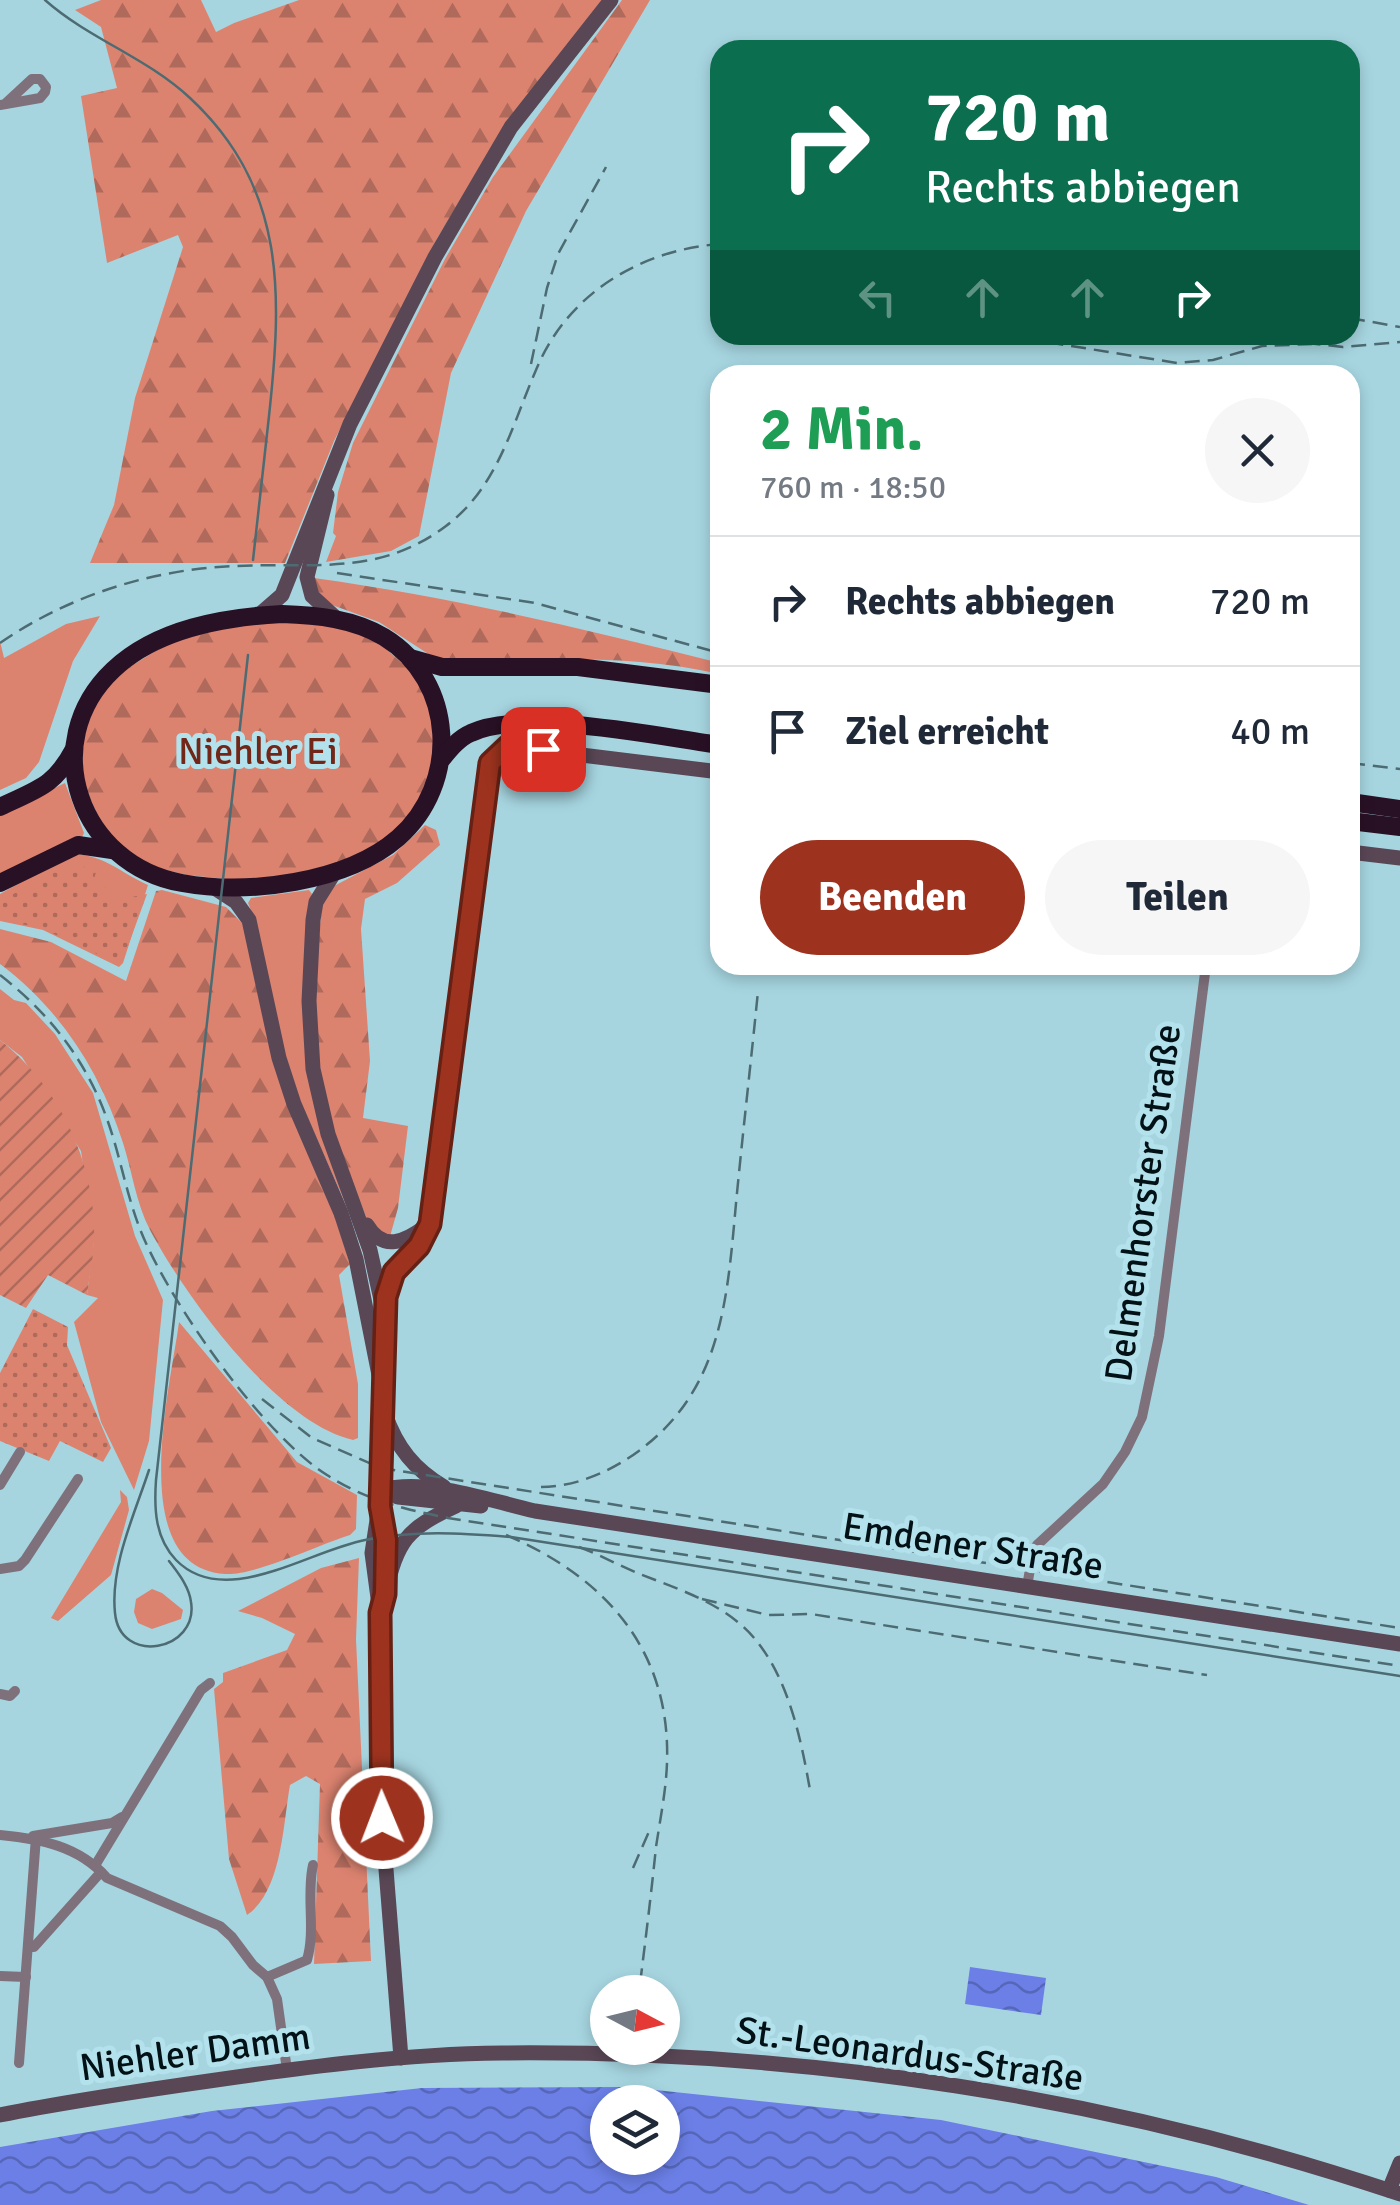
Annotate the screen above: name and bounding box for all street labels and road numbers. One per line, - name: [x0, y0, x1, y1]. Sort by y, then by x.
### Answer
- street label: Delmenhorster Straße: [1095, 1021, 1191, 1385]
- street label: Emdener Straße: [839, 1502, 1107, 1590]
- street label: St.-Leonardus-Straße: [733, 2006, 1087, 2102]
- street label: Niehler Damm: [77, 2013, 313, 2091]

